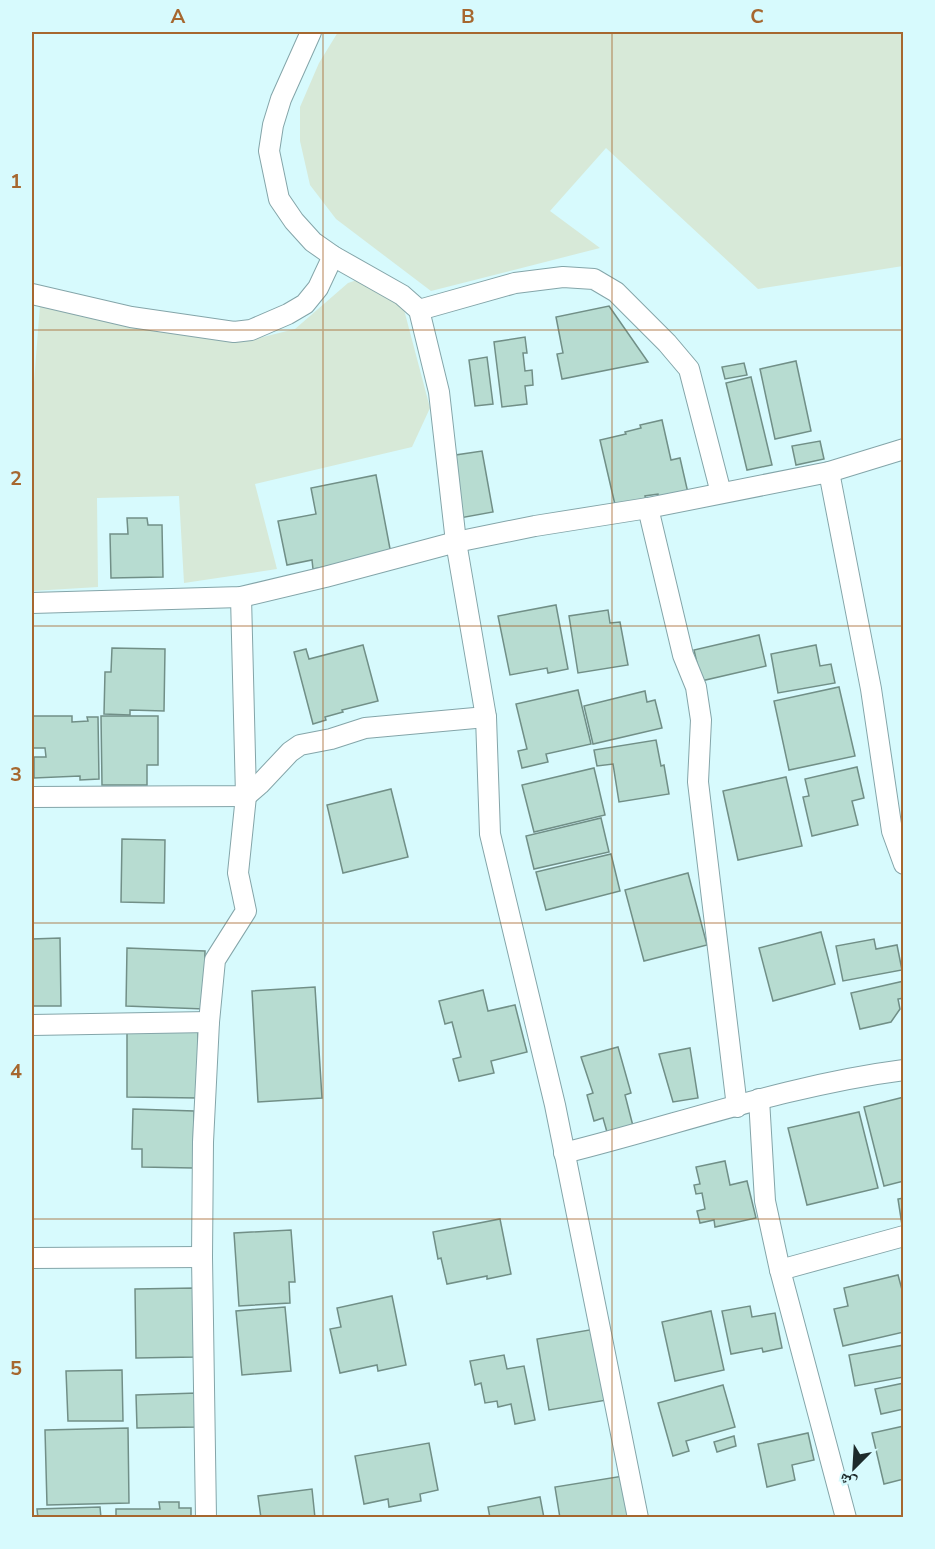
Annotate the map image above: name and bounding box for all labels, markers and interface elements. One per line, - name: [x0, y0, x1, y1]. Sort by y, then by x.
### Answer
- text: A: [171, 3, 186, 30]
- text: B: [461, 3, 475, 30]
- text: C: [750, 3, 764, 30]
- text: 1: [10, 168, 22, 195]
- text: 2: [10, 465, 22, 492]
- text: 3: [10, 761, 22, 788]
- text: 4: [10, 1058, 22, 1085]
- text: 5: [10, 1355, 22, 1382]
- north arrow: [824, 1438, 884, 1498]
- text: ش: [836, 1467, 861, 1494]

